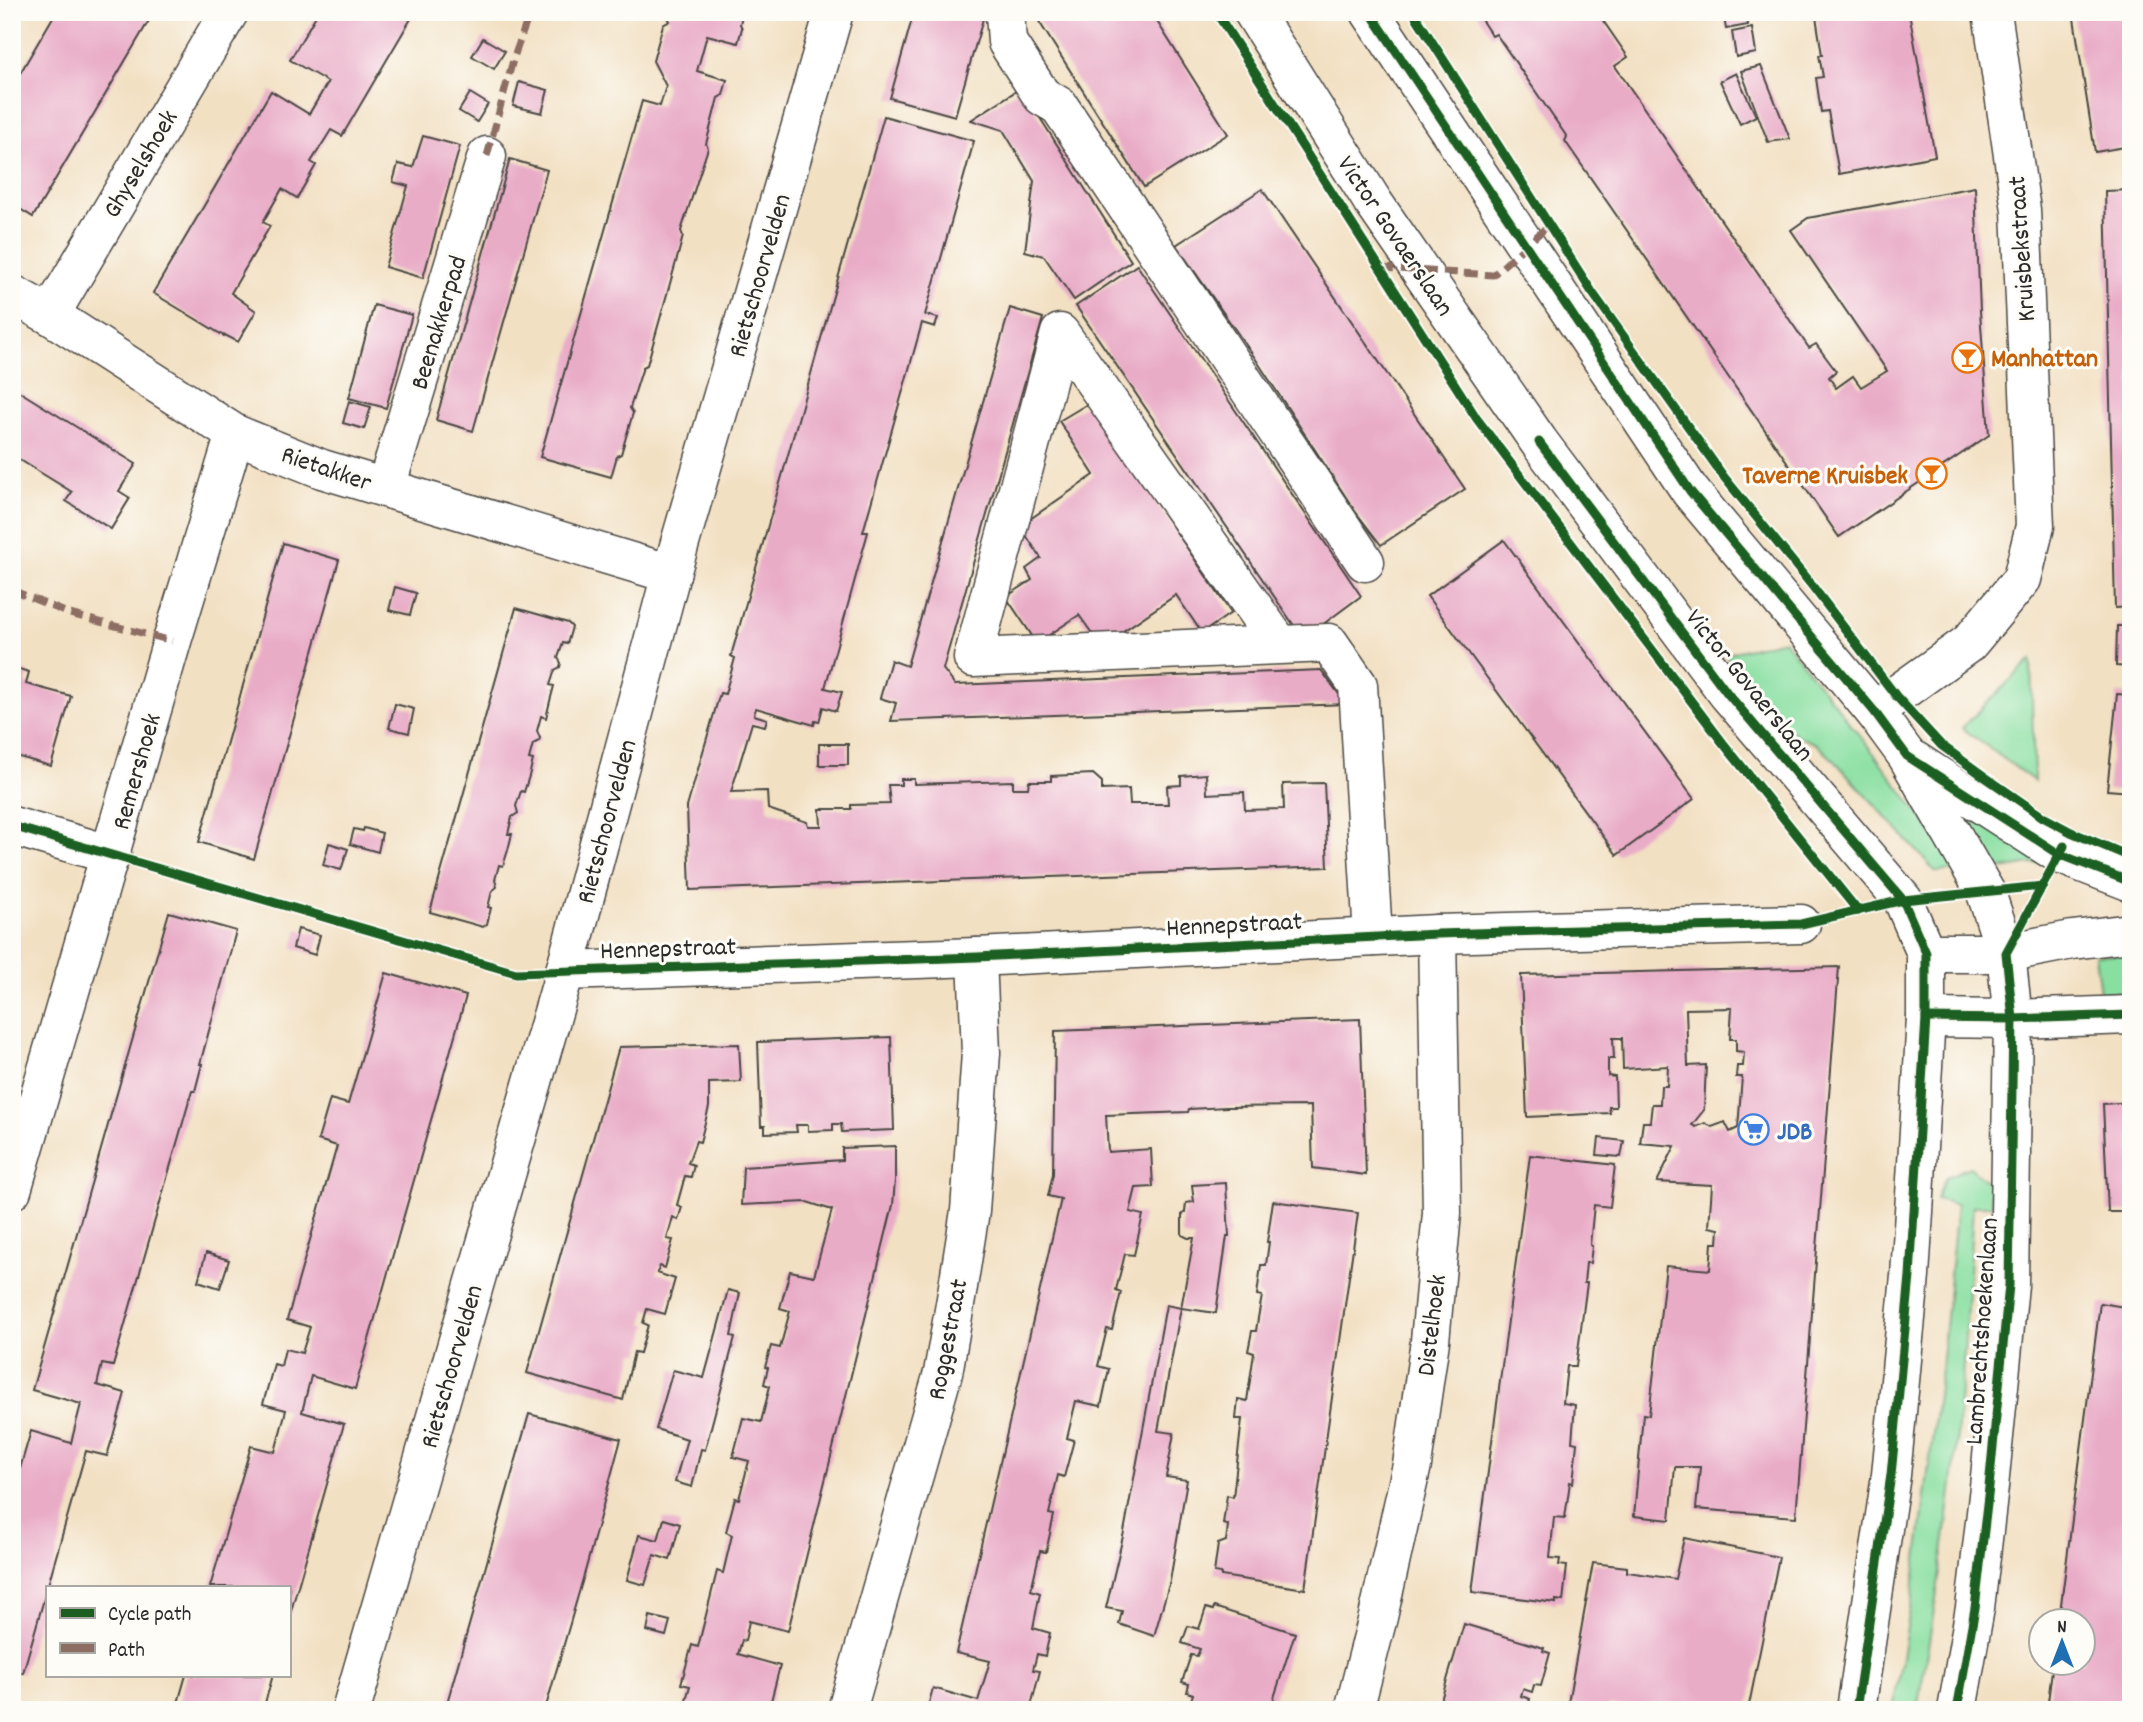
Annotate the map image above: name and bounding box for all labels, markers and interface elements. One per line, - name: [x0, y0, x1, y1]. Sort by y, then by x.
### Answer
- street label: Ghyselshoek: [95, 104, 189, 226]
- street label: Victor Govaerslaan: [1327, 149, 1462, 325]
- street label: Kruisbekstraat: [2000, 174, 2047, 323]
- street label: Rietschoorvelden: [720, 190, 802, 362]
- street label: Beenakkerpad: [402, 252, 478, 395]
- bar icon: Manhattan: [1951, 340, 1985, 374]
- place label: Manhattan: [1991, 342, 2098, 379]
- street label: Rietakker: [276, 438, 376, 503]
- bar icon: Taverne Kruisbek: [1914, 457, 1948, 491]
- place label: Taverne Kruisbek: [1742, 459, 1908, 496]
- street label: Victor Govaerslaan: [1675, 602, 1821, 770]
- street label: Remershoek: [104, 709, 173, 835]
- street label: Rietschoorvelden: [569, 736, 648, 908]
- street label: Hennepstraat: [1165, 904, 1304, 949]
- street label: Hennepstraat: [599, 930, 737, 971]
- supermarket icon: JDB: [1737, 1113, 1771, 1147]
- place label: JDB: [1777, 1115, 1812, 1152]
- street label: Lambrechtshoekenlaan: [1957, 1216, 2010, 1446]
- street label: Distelhoek: [1409, 1273, 1458, 1378]
- street label: Roggestraat: [920, 1276, 979, 1403]
- street label: Rietschoorvelden: [412, 1281, 494, 1453]
- legend: [46, 1586, 290, 1676]
- text: Cycle path: [108, 1601, 191, 1631]
- north arrow: [2028, 1606, 2098, 1676]
- text: N: [2057, 1615, 2067, 1642]
- text: Path: [108, 1637, 145, 1667]

